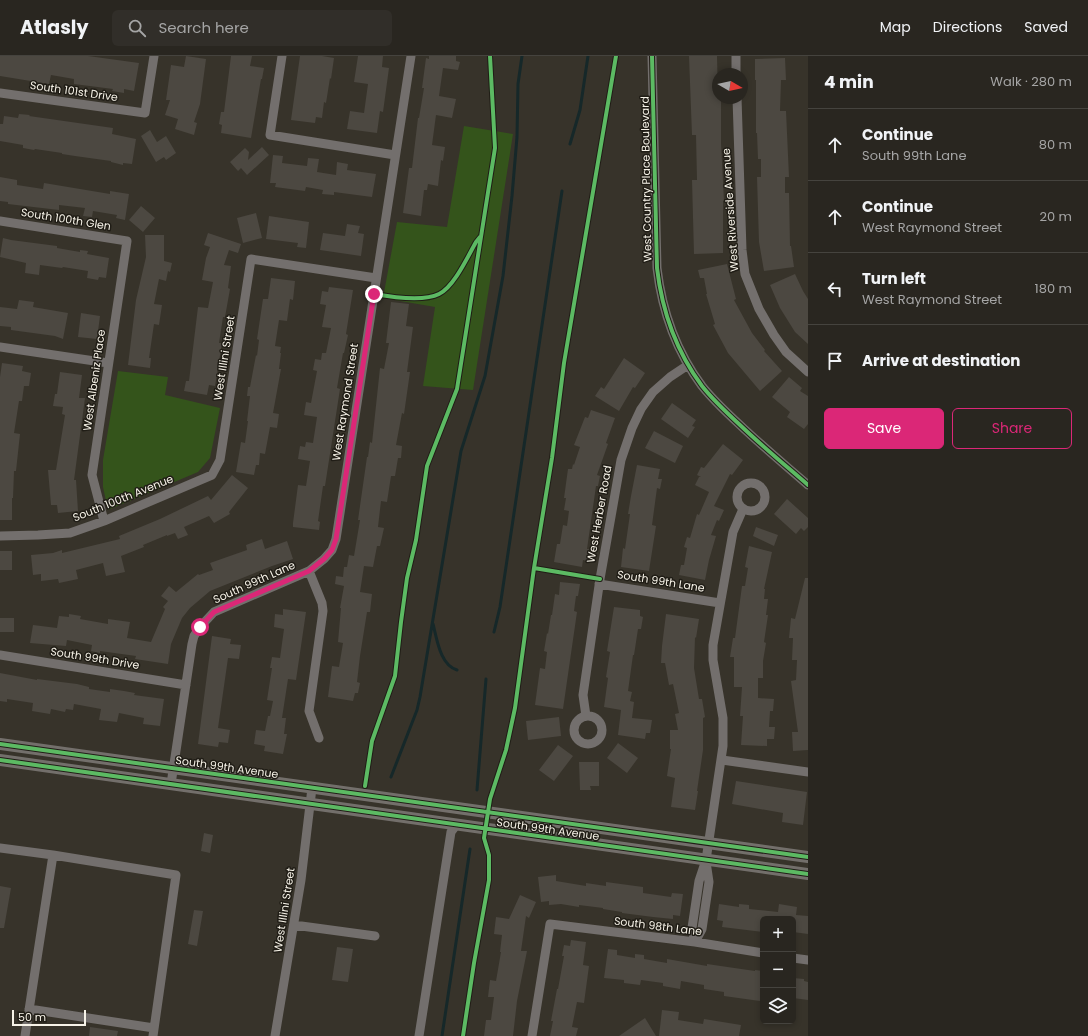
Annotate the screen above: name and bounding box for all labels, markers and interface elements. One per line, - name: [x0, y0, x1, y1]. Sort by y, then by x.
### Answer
- search box: [112, 10, 392, 46]
- text: Atlasly: [20, 14, 88, 41]
- icon: search: [126, 17, 148, 39]
- text: Search here: [158, 17, 249, 38]
- text: Map: [880, 17, 911, 37]
- text: Directions: [933, 17, 1002, 37]
- text: Saved: [1024, 17, 1068, 37]
- north arrow: [712, 68, 748, 104]
- text: 4 min: [824, 70, 874, 94]
- text: Walk · 280 m: [990, 72, 1072, 91]
- street label: South 101st Drive: [29, 77, 119, 105]
- street label: West Country Place Boulevard: [637, 96, 655, 262]
- text: Continue: [862, 124, 933, 145]
- icon: ahead: [824, 134, 846, 156]
- text: 80 m: [1039, 135, 1072, 154]
- text: South 99th Lane: [862, 146, 966, 165]
- street label: West Riverside Avenue: [718, 148, 742, 272]
- text: Continue: [862, 196, 933, 217]
- street label: South 100th Glen: [20, 204, 112, 234]
- icon: ahead: [824, 206, 846, 228]
- text: 20 m: [1039, 207, 1072, 226]
- text: West Raymond Street: [862, 218, 1002, 237]
- text: Turn left: [862, 268, 926, 289]
- icon: left: [824, 278, 846, 300]
- text: 180 m: [1035, 279, 1072, 298]
- route end: [365, 285, 383, 303]
- text: West Raymond Street: [862, 290, 1002, 309]
- street label: West Illini Street: [209, 314, 239, 402]
- street label: West Albeniz Place: [79, 328, 109, 432]
- street label: West Raymond Street: [328, 342, 362, 462]
- icon: arrive: [824, 350, 846, 372]
- text: Arrive at destination: [862, 350, 1020, 371]
- button: Save: [824, 408, 944, 449]
- button: Share: [952, 408, 1072, 449]
- street label: West Herber Road: [583, 464, 615, 564]
- street label: South 100th Avenue: [70, 470, 176, 525]
- street label: South 99th Lane: [210, 557, 298, 607]
- street label: South 99th Lane: [616, 566, 706, 596]
- route start: [191, 618, 209, 636]
- street label: South 99th Drive: [49, 643, 141, 673]
- street label: South 99th Avenue: [175, 752, 280, 782]
- street label: South 99th Avenue: [496, 814, 601, 844]
- street label: West Illini Street: [269, 866, 299, 954]
- street label: South 98th Lane: [613, 913, 703, 939]
- map controls: [760, 916, 796, 1024]
- button: +: [760, 916, 796, 952]
- button: −: [760, 952, 796, 988]
- button: layers: [760, 988, 796, 1024]
- scale bar: [12, 1008, 86, 1027]
- text: 50 m: [18, 1009, 46, 1025]

